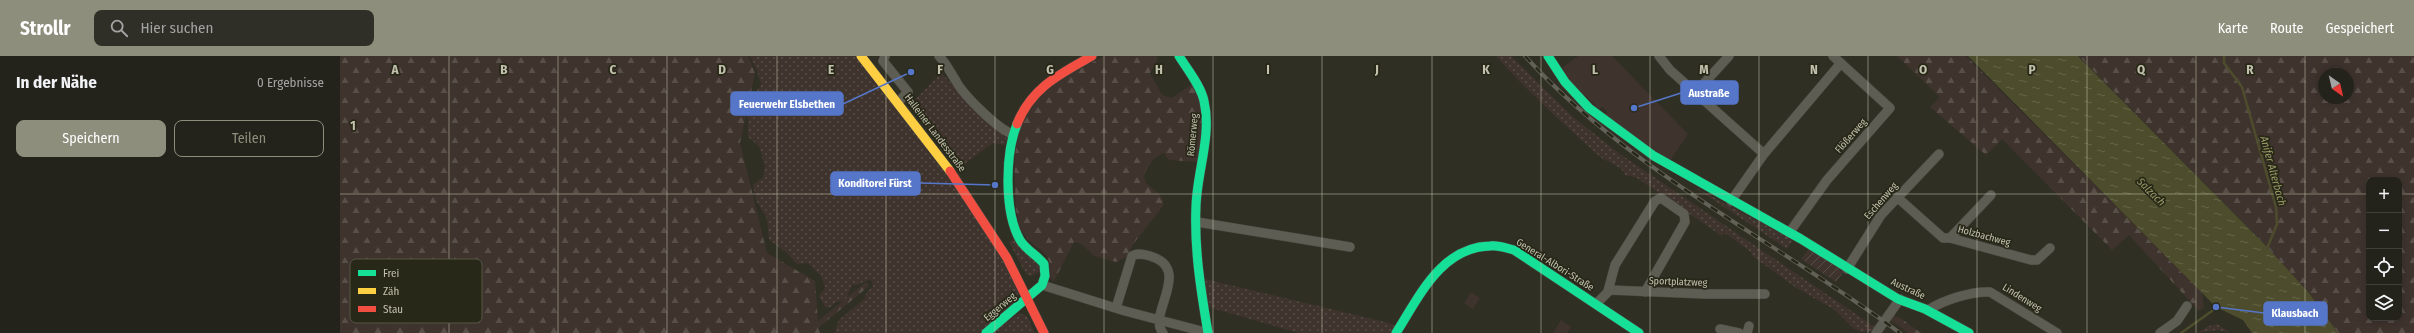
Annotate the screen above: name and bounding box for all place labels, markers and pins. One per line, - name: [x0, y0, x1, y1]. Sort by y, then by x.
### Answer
- callout: Austraße: [1681, 81, 1738, 104]
- callout: Feuerwehr Elsbethen: [731, 92, 843, 115]
- callout: Konditorei Fürst: [831, 172, 920, 195]
- callout: Klausbach: [2264, 302, 2327, 325]

